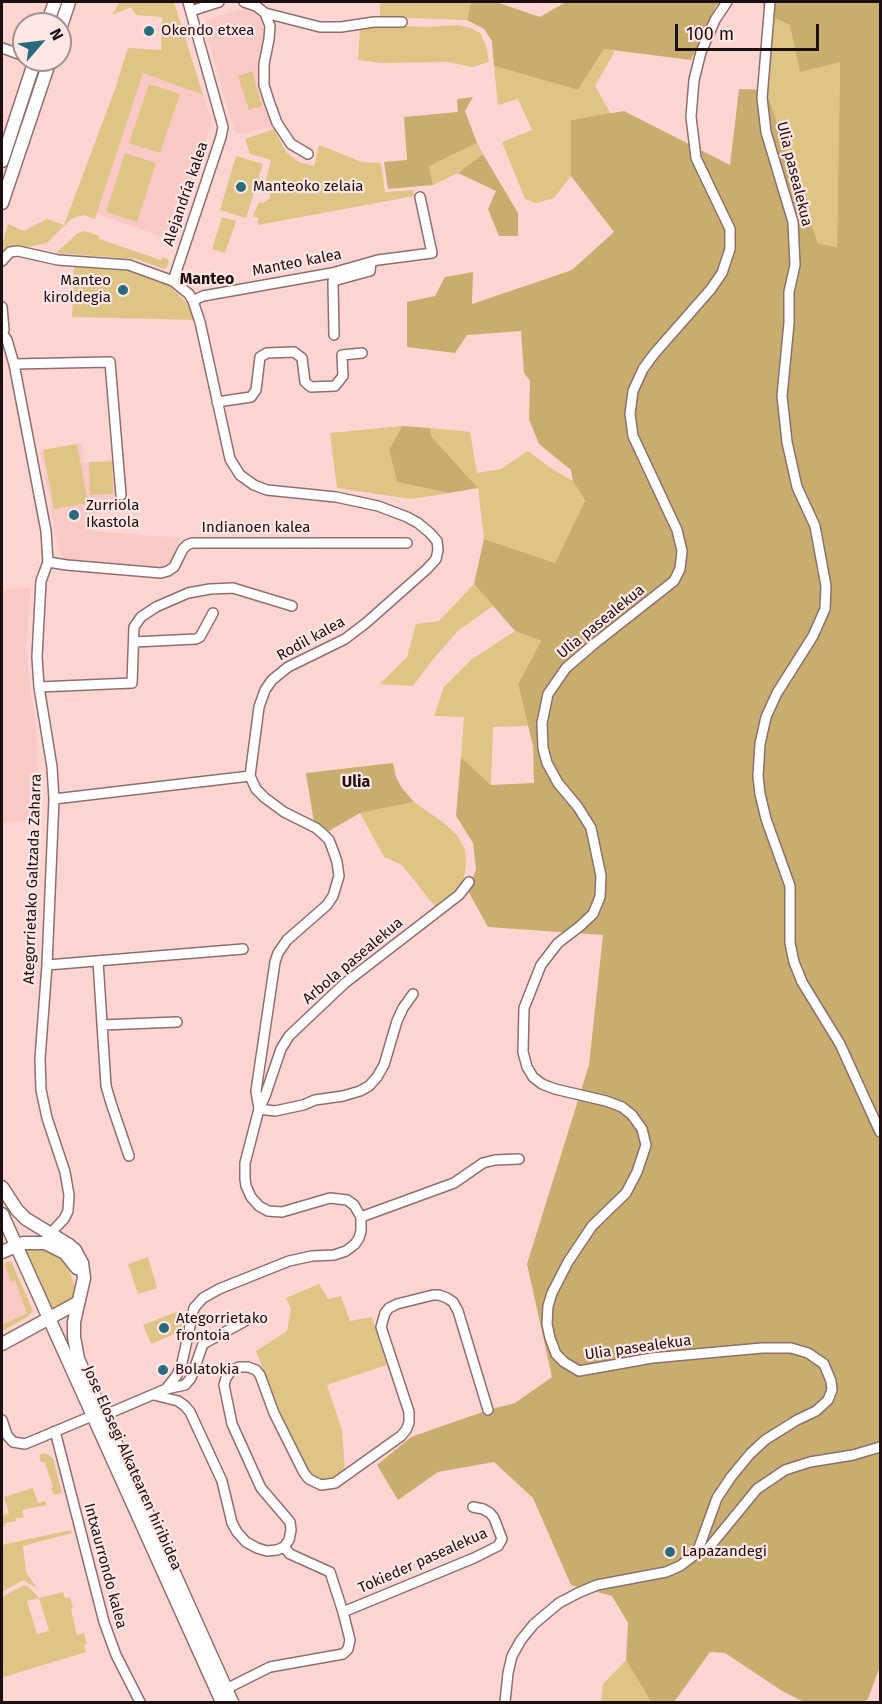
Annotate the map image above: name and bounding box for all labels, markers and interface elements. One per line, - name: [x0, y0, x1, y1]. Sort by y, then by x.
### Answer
- north arrow: [12, 12, 72, 72]
- scale bar: [678, 12, 822, 50]
- place label: Okendo etxea: [161, 22, 255, 40]
- text: 100 m: [686, 23, 734, 45]
- marker: Okendo etxea: [142, 24, 156, 38]
- text: N: [46, 25, 67, 43]
- street label: Ulia pasealekua: [772, 120, 816, 228]
- street label: Alejandría kalea: [160, 139, 212, 249]
- place label: Manteoko zelaia: [253, 178, 364, 196]
- marker: Manteoko zelaia: [234, 180, 248, 194]
- street label: Manteo kalea: [251, 246, 343, 280]
- district label: Manteo: [180, 270, 234, 290]
- place label: Manteo kiroldegia: [43, 272, 111, 307]
- marker: Manteo kiroldegia: [116, 283, 130, 297]
- place label: Zurriola Ikastola: [86, 497, 139, 532]
- marker: Zurriola Ikastola: [67, 508, 81, 522]
- street label: Indianoen kalea: [201, 519, 311, 537]
- street label: Ulia pasealekua: [554, 581, 648, 663]
- street label: Rodil kalea: [274, 613, 348, 665]
- street label: Ategorrietako Galtzada Zaharra: [20, 773, 46, 985]
- district label: Ulia: [342, 773, 370, 793]
- street label: Arbola pasealekua: [299, 914, 407, 1008]
- place label: Ategorrietako frontoia: [176, 1310, 268, 1345]
- marker: Ategorrietako frontoia: [157, 1321, 171, 1335]
- street label: Ulia pasealekua: [584, 1332, 692, 1364]
- place label: Bolatokia: [175, 1361, 239, 1379]
- street label: Jose Elosegi Alkatearen hiribidea: [79, 1363, 185, 1573]
- marker: Bolatokia: [156, 1363, 170, 1377]
- street label: Intxaurrondo kalea: [80, 1501, 130, 1631]
- street label: Tokieder pasealekua: [356, 1524, 490, 1598]
- place label: Lapazandegi: [682, 1543, 767, 1561]
- marker: Lapazandegi: [663, 1545, 677, 1559]

